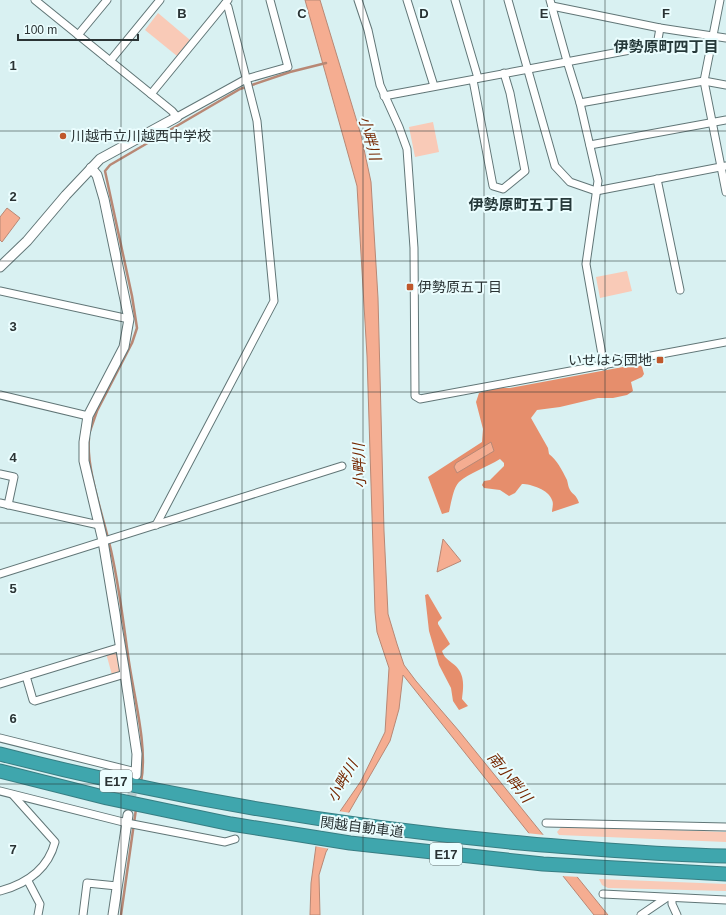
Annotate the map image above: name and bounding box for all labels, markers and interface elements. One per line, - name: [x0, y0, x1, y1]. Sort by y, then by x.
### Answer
- text: B: [177, 6, 187, 21]
- text: C: [297, 6, 307, 21]
- text: D: [419, 6, 429, 21]
- text: E: [540, 6, 549, 21]
- text: F: [662, 6, 670, 21]
- scale bar: [18, 16, 138, 42]
- text: 100 m: [24, 23, 57, 37]
- district label: 伊勢原町四丁目: [613, 38, 719, 55]
- text: 1: [9, 58, 17, 73]
- water label: 小畔川: [356, 114, 385, 164]
- place label: 川越市立川越西中学校: [71, 128, 211, 144]
- marker: 川越市立川越西中学校: [58, 131, 68, 141]
- text: 2: [9, 189, 17, 204]
- district label: 伊勢原町五丁目: [468, 196, 574, 213]
- place label: 伊勢原五丁目: [418, 279, 502, 295]
- marker: 伊勢原五丁目: [405, 282, 415, 292]
- text: 3: [9, 319, 17, 334]
- place label: いせはら団地: [568, 352, 652, 368]
- marker: いせはら団地: [655, 355, 665, 365]
- water label: 小畔川: [350, 441, 368, 489]
- text: 4: [9, 450, 17, 465]
- text: 5: [9, 581, 17, 596]
- text: 6: [9, 711, 17, 726]
- water label: 南小畔川: [485, 748, 537, 807]
- water label: 小畔川: [323, 756, 362, 805]
- road number: E17: [100, 770, 132, 792]
- street label: 関越自動車道: [319, 814, 405, 840]
- text: 7: [9, 842, 17, 857]
- road number: E17: [430, 843, 462, 865]

